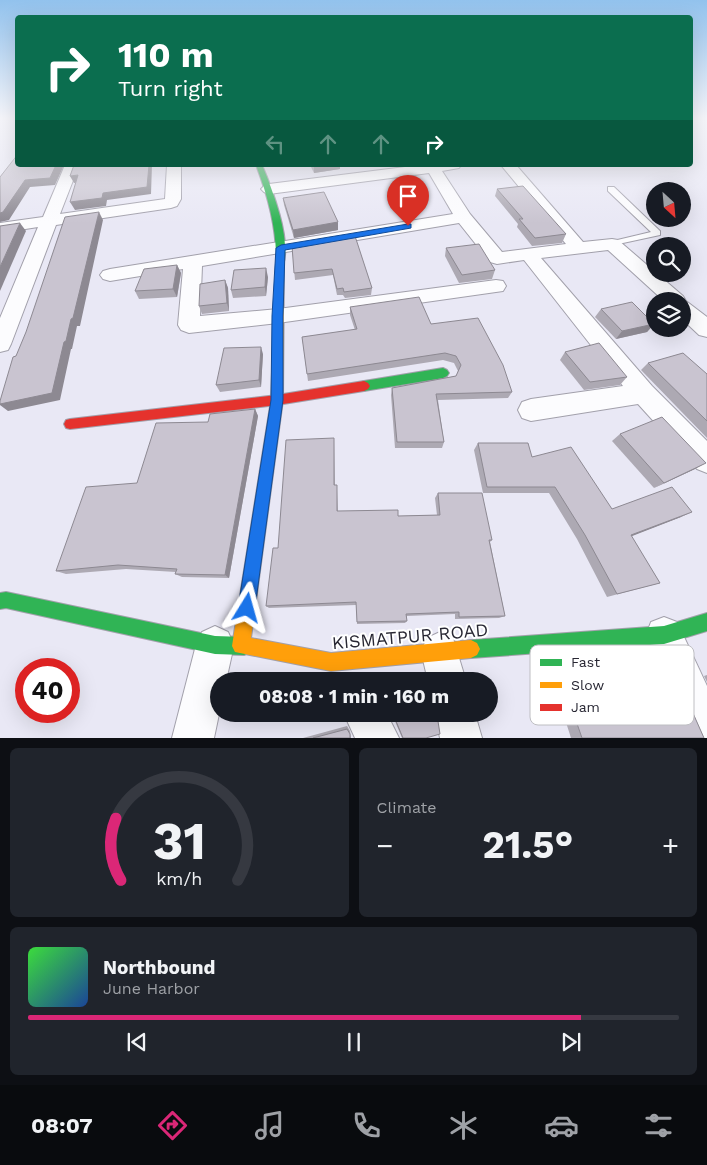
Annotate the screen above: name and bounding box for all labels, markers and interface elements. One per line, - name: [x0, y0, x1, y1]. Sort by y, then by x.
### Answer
- text: 110 m: [118, 34, 214, 76]
- icon: right: [35, 35, 100, 100]
- text: Turn right: [118, 76, 223, 101]
- icon: left: [261, 130, 289, 158]
- icon: ahead: [314, 130, 342, 158]
- icon: ahead: [367, 130, 395, 158]
- icon: right: [420, 130, 448, 158]
- pin: [387, 175, 429, 226]
- icon: arrive: [394, 182, 422, 210]
- north arrow: [646, 182, 691, 228]
- map controls: [646, 182, 691, 337]
- button: search: [646, 237, 691, 282]
- button: layers: [646, 292, 691, 337]
- position arrow: [220, 581, 272, 633]
- street label: KISMATPUR ROAD: [331, 619, 489, 653]
- legend: [530, 645, 694, 725]
- text: Fast: [571, 654, 600, 670]
- speed limit sign: 40: [15, 658, 80, 723]
- text: Slow: [571, 677, 604, 693]
- text: 08:08 · 1 min · 160 m: [259, 685, 449, 708]
- text: Jam: [571, 699, 600, 715]
- text: Climate: [377, 798, 437, 817]
- text: 31: [153, 811, 206, 872]
- text: 21.5°: [482, 823, 573, 867]
- text: −: [377, 829, 393, 862]
- text: +: [662, 829, 679, 862]
- text: km/h: [156, 868, 202, 889]
- text: Northbound: [103, 956, 215, 979]
- text: June Harbor: [103, 979, 200, 998]
- icon: previous: [123, 1028, 151, 1056]
- icon: pause: [340, 1028, 368, 1056]
- icon: next: [557, 1028, 585, 1056]
- icon: directions: [155, 1108, 190, 1143]
- icon: music: [252, 1108, 287, 1143]
- icon: phone: [349, 1108, 384, 1143]
- icon: climate: [446, 1108, 481, 1143]
- icon: car: [544, 1108, 579, 1143]
- icon: filters: [641, 1108, 676, 1143]
- text: 08:07: [31, 1113, 93, 1138]

